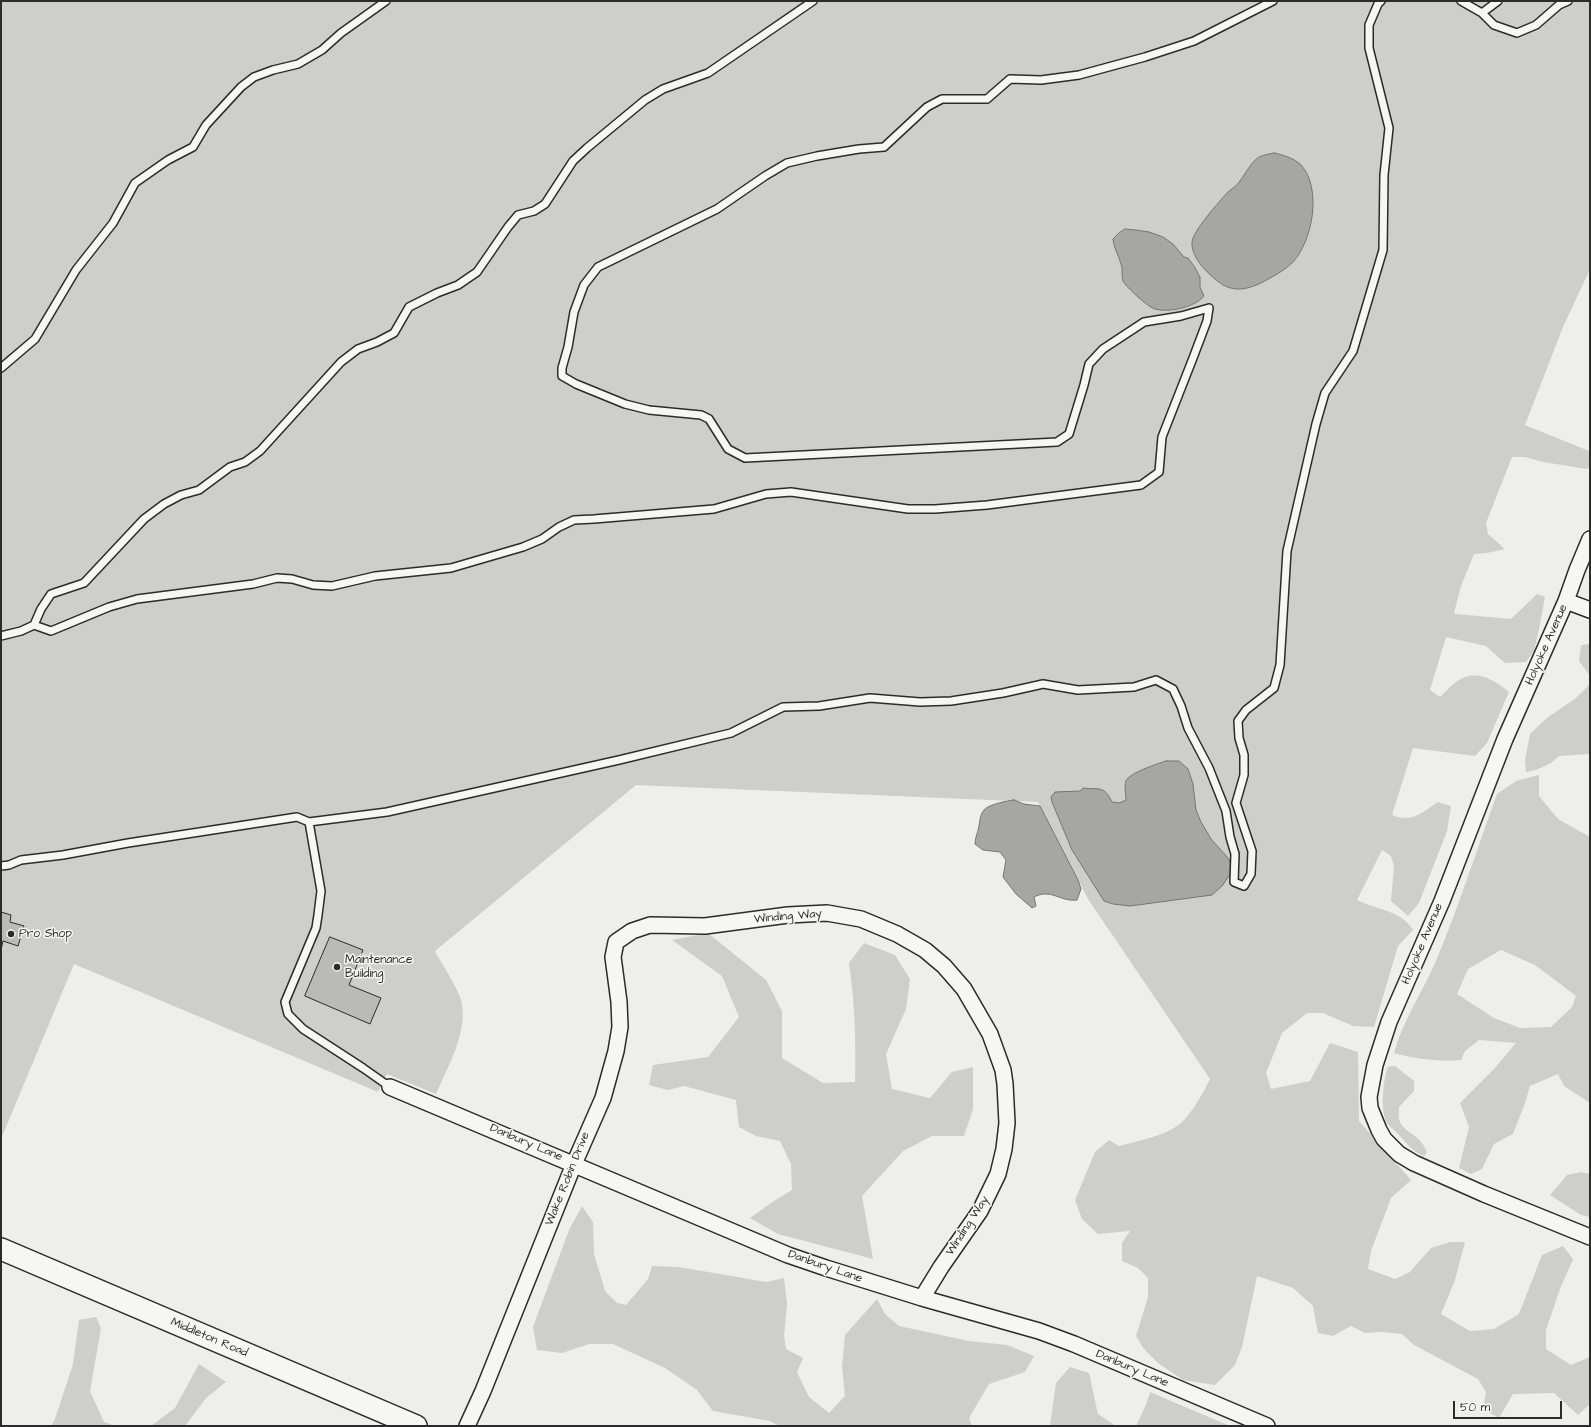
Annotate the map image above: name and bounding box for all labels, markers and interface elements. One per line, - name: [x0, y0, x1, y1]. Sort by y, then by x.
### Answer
- street label: Holyoke Avenue: [1523, 602, 1571, 688]
- street label: Holyoke Avenue: [1399, 901, 1447, 987]
- street label: Winding Way: [753, 907, 823, 927]
- place label: Pro Shop: [19, 927, 72, 941]
- marker: Pro Shop: [6, 929, 16, 939]
- place label: Maintenance Building: [345, 953, 412, 981]
- marker: Maintenance Building: [332, 962, 342, 972]
- street label: Danbury Lane: [487, 1121, 565, 1165]
- street label: Wake Robin Drive: [543, 1130, 593, 1228]
- street label: Winding Way: [943, 1194, 993, 1258]
- street label: Danbury Lane: [786, 1248, 864, 1286]
- street label: Middleton Road: [168, 1315, 250, 1361]
- street label: Danbury Lane: [1093, 1347, 1171, 1391]
- scale bar: [1455, 1393, 1564, 1419]
- text: 50 m: [1460, 1399, 1490, 1416]

